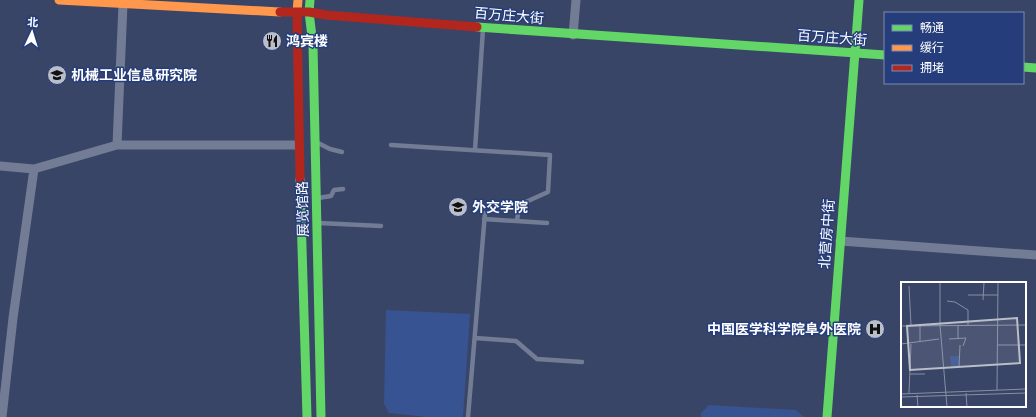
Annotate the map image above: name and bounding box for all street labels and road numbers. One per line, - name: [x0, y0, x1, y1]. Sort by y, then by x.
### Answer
- street label: 百万庄大街: [473, 4, 545, 28]
- street label: 百万庄大街: [796, 27, 868, 49]
- street label: 展览馆路: [294, 181, 312, 237]
- street label: 北营房中街: [816, 198, 838, 270]

